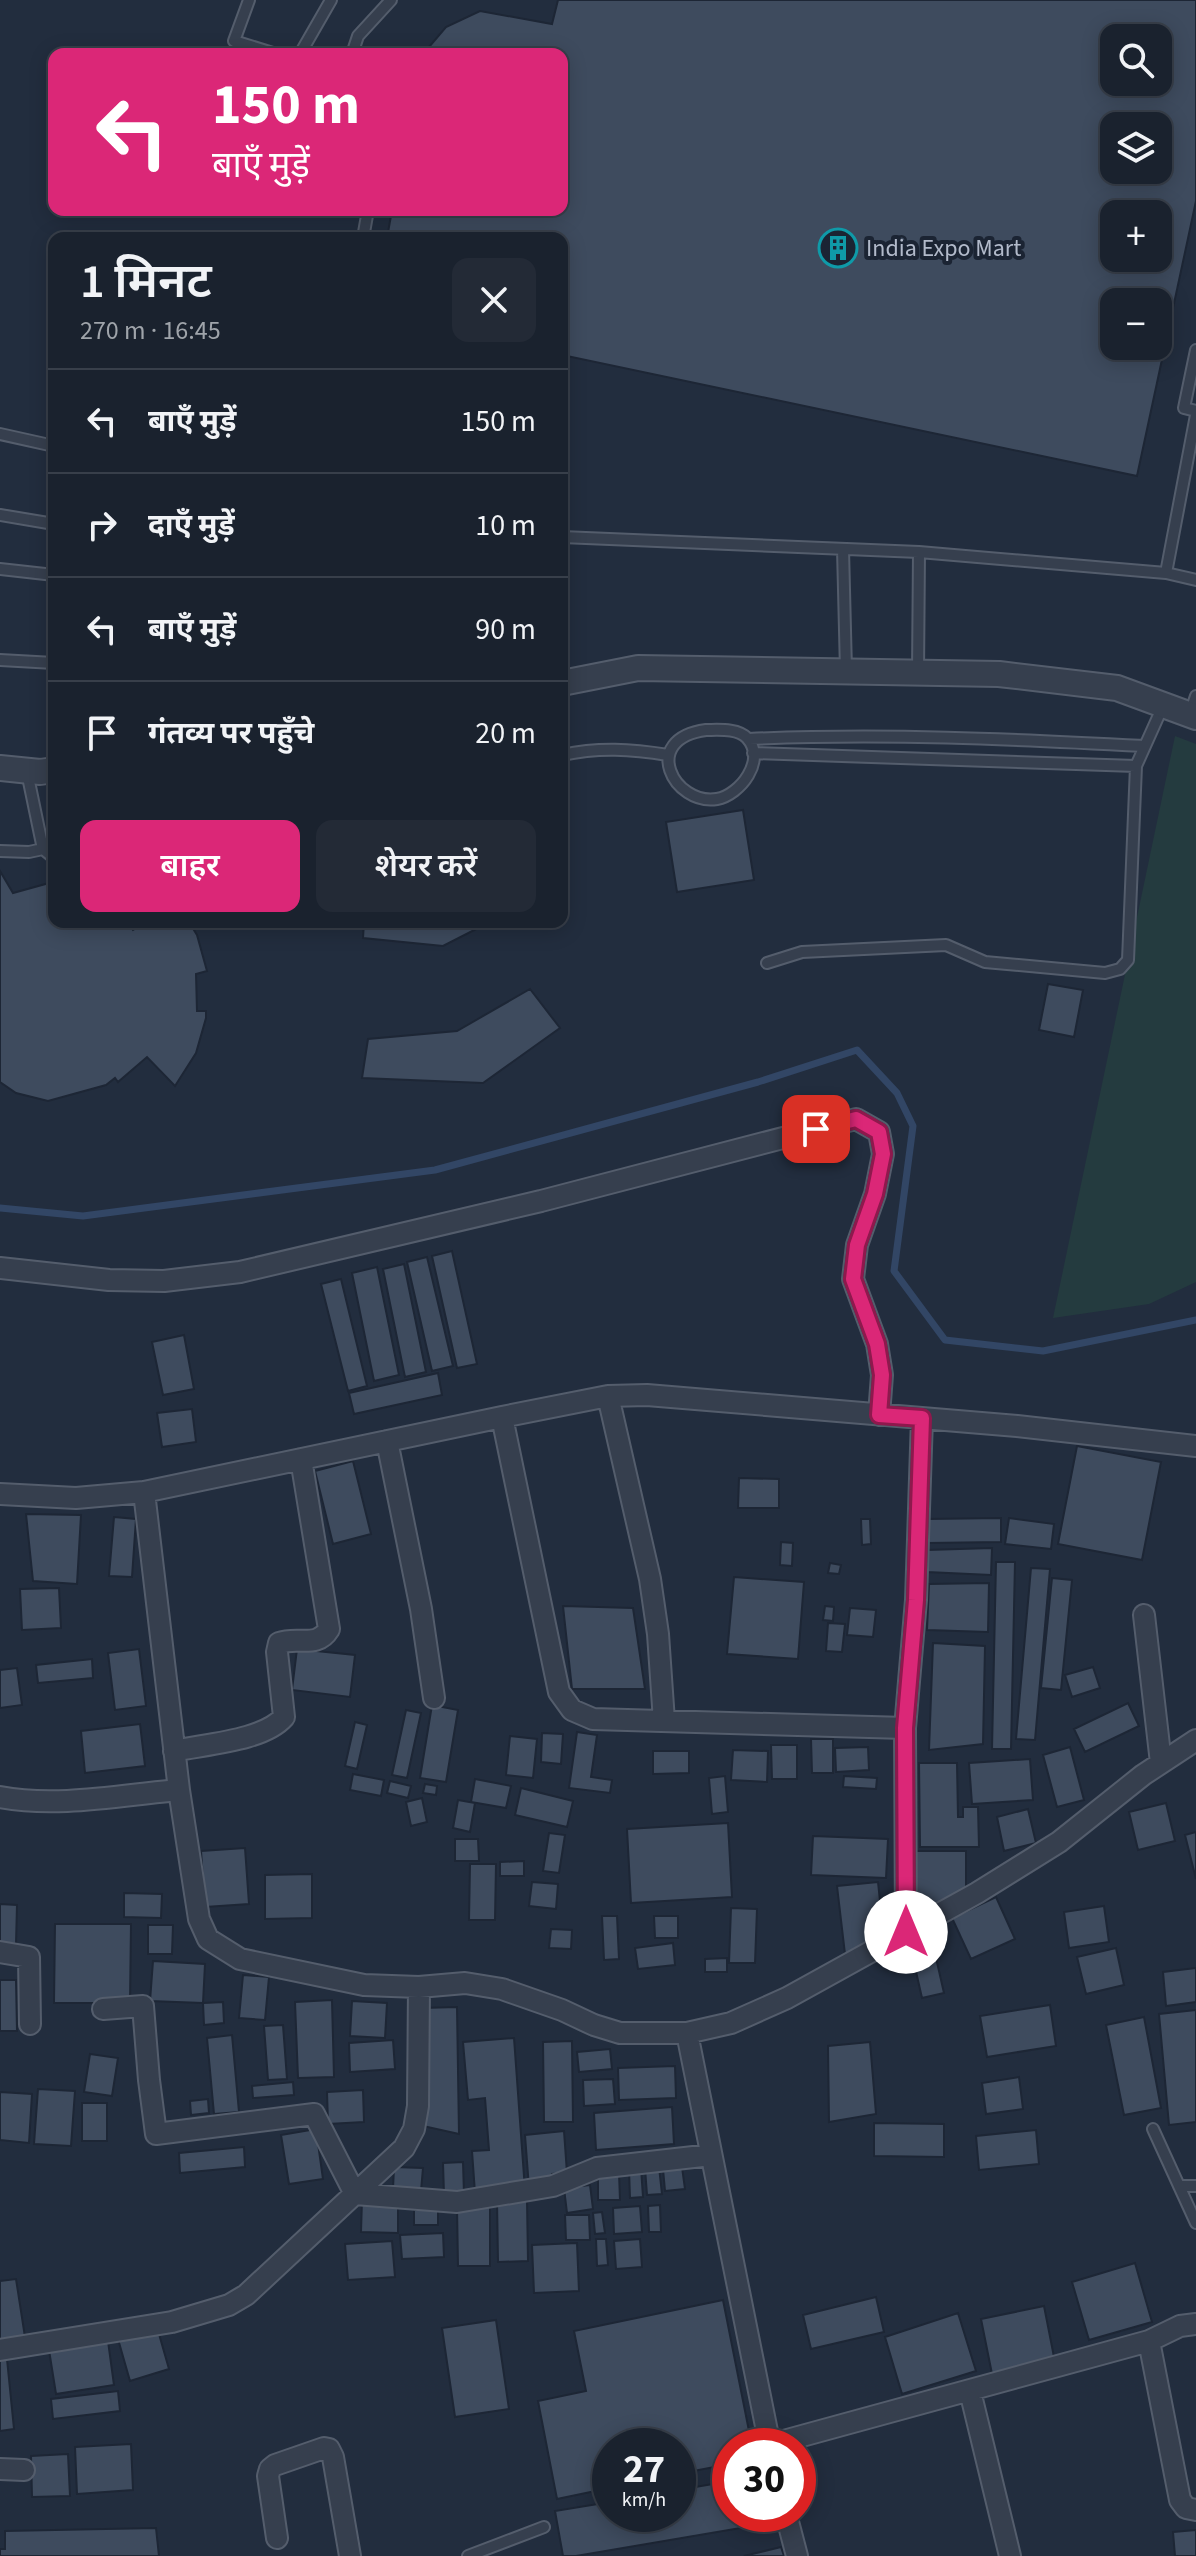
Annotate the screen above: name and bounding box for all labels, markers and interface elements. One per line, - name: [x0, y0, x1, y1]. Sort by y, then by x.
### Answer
- map controls: [1100, 24, 1172, 360]
- button: search: [1100, 24, 1172, 96]
- text: 150 m: [212, 66, 360, 145]
- icon: left: [80, 80, 184, 184]
- button: layers: [1100, 112, 1172, 184]
- text: बाएँ मुड़ें: [212, 140, 310, 191]
- button: +: [1100, 200, 1172, 272]
- building icon: India Expo Mart: [817, 227, 859, 269]
- place label: India Expo Mart: [866, 231, 1021, 266]
- text: 1 मिनट: [80, 248, 212, 316]
- button: close: [452, 258, 536, 342]
- button: −: [1100, 288, 1172, 360]
- text: 270 m · 16:45: [80, 312, 221, 349]
- icon: left: [80, 399, 124, 443]
- text: बाएँ मुड़ें: [148, 400, 236, 443]
- text: 150 m: [460, 400, 536, 443]
- icon: right: [80, 503, 124, 547]
- text: दाएँ मुड़ें: [148, 504, 235, 547]
- text: 10 m: [475, 504, 536, 547]
- icon: left: [80, 607, 124, 651]
- text: बाएँ मुड़ें: [148, 608, 236, 651]
- text: 90 m: [475, 608, 536, 651]
- icon: arrive: [80, 711, 124, 755]
- text: गंतव्य पर पहुँचे: [148, 712, 314, 755]
- text: 20 m: [475, 712, 536, 755]
- button: बाहर: [80, 820, 300, 912]
- button: शेयर करें: [316, 820, 536, 912]
- pin: [782, 1095, 850, 1163]
- icon: arrive: [794, 1107, 838, 1151]
- position arrow: [864, 1890, 948, 1974]
- speed limit sign: 30: [712, 2428, 816, 2532]
- text: 27: [623, 2441, 665, 2498]
- text: km/h: [622, 2486, 666, 2514]

